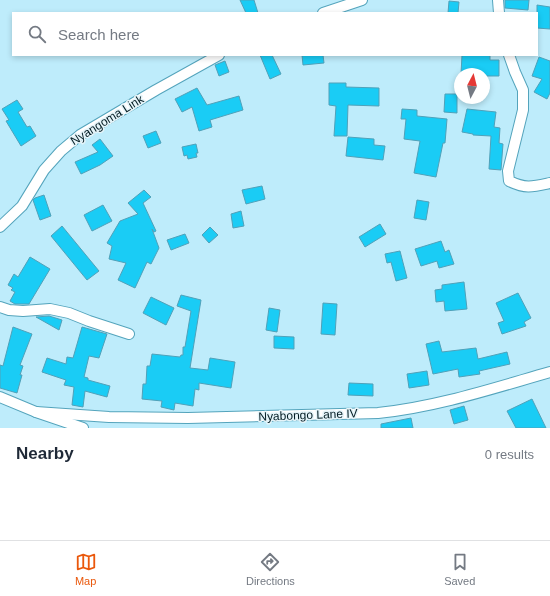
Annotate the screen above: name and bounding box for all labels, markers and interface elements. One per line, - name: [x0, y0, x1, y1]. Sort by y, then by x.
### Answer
- search box: [12, 12, 538, 56]
- icon: search: [26, 23, 48, 45]
- text: Search here: [58, 26, 140, 43]
- north arrow: [454, 68, 490, 104]
- street label: Nyangoma Link: [68, 91, 147, 148]
- street label: Nyabongo Lane IV: [258, 406, 358, 424]
- text: Nearby: [16, 444, 74, 463]
- text: 0 results: [485, 447, 534, 462]
- tab: Map: [75, 551, 97, 587]
- tab: Directions: [246, 551, 295, 587]
- tab: Saved: [444, 551, 475, 587]

